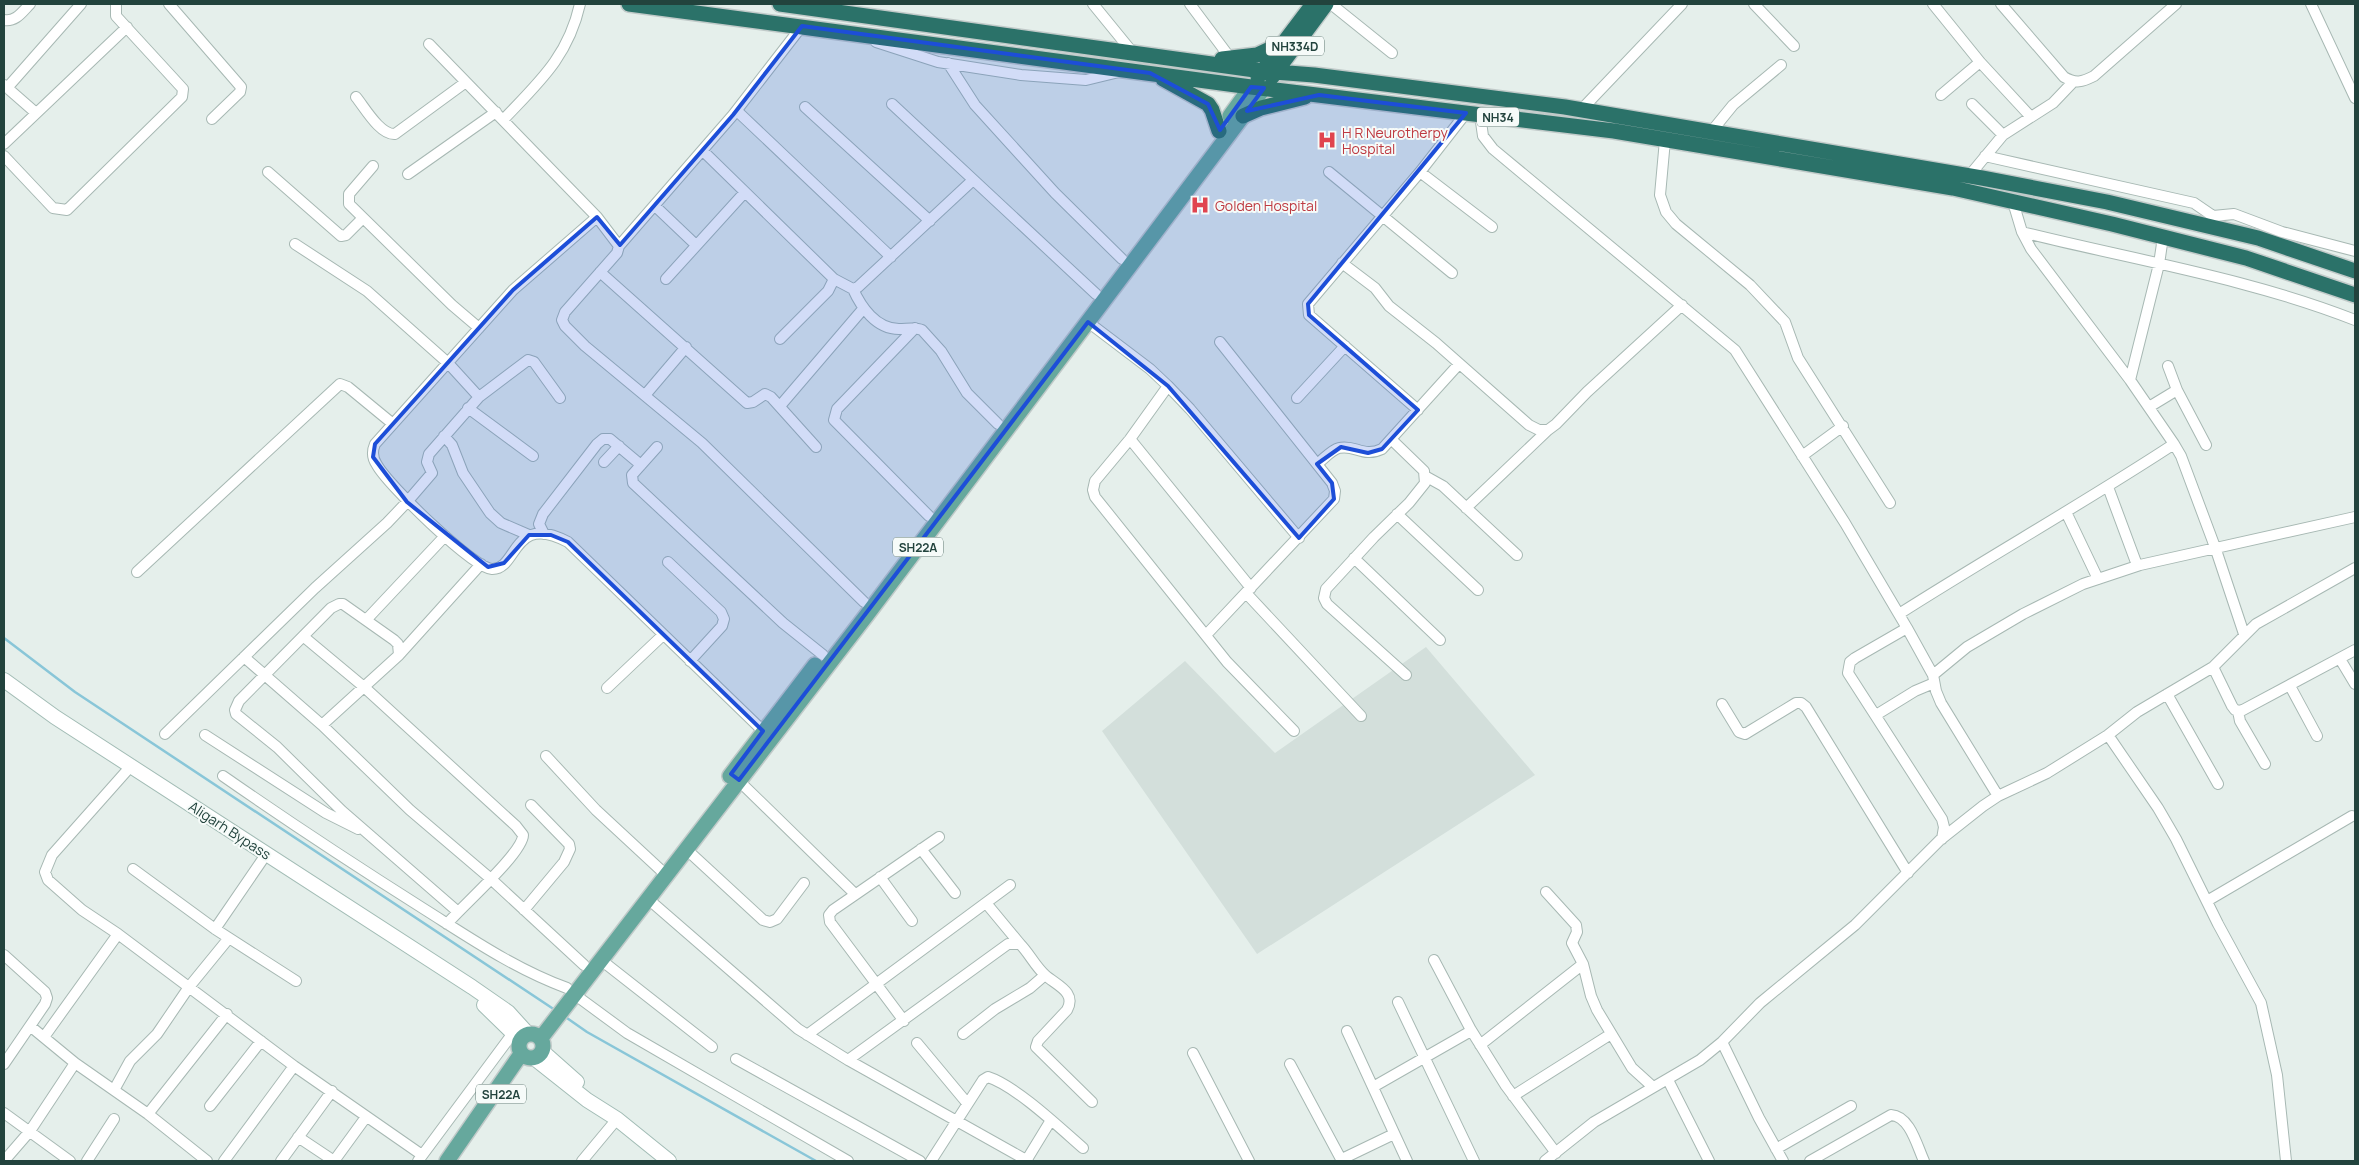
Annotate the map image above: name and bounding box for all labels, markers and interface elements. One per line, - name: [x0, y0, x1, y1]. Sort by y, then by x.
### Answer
- road number: NH334D: [1266, 36, 1324, 56]
- road number: NH34: [1477, 108, 1519, 126]
- place label: H R Neurotherpy Hospital: [1342, 123, 1448, 158]
- hospital icon: H R Neurotherpy Hospital: [1316, 129, 1338, 151]
- hospital icon: Golden Hospital: [1189, 194, 1211, 216]
- place label: Golden Hospital: [1215, 196, 1317, 215]
- road number: SH22A: [893, 538, 943, 556]
- street label: Aligarh Bypass: [185, 796, 275, 864]
- road number: SH22A: [476, 1084, 526, 1104]

